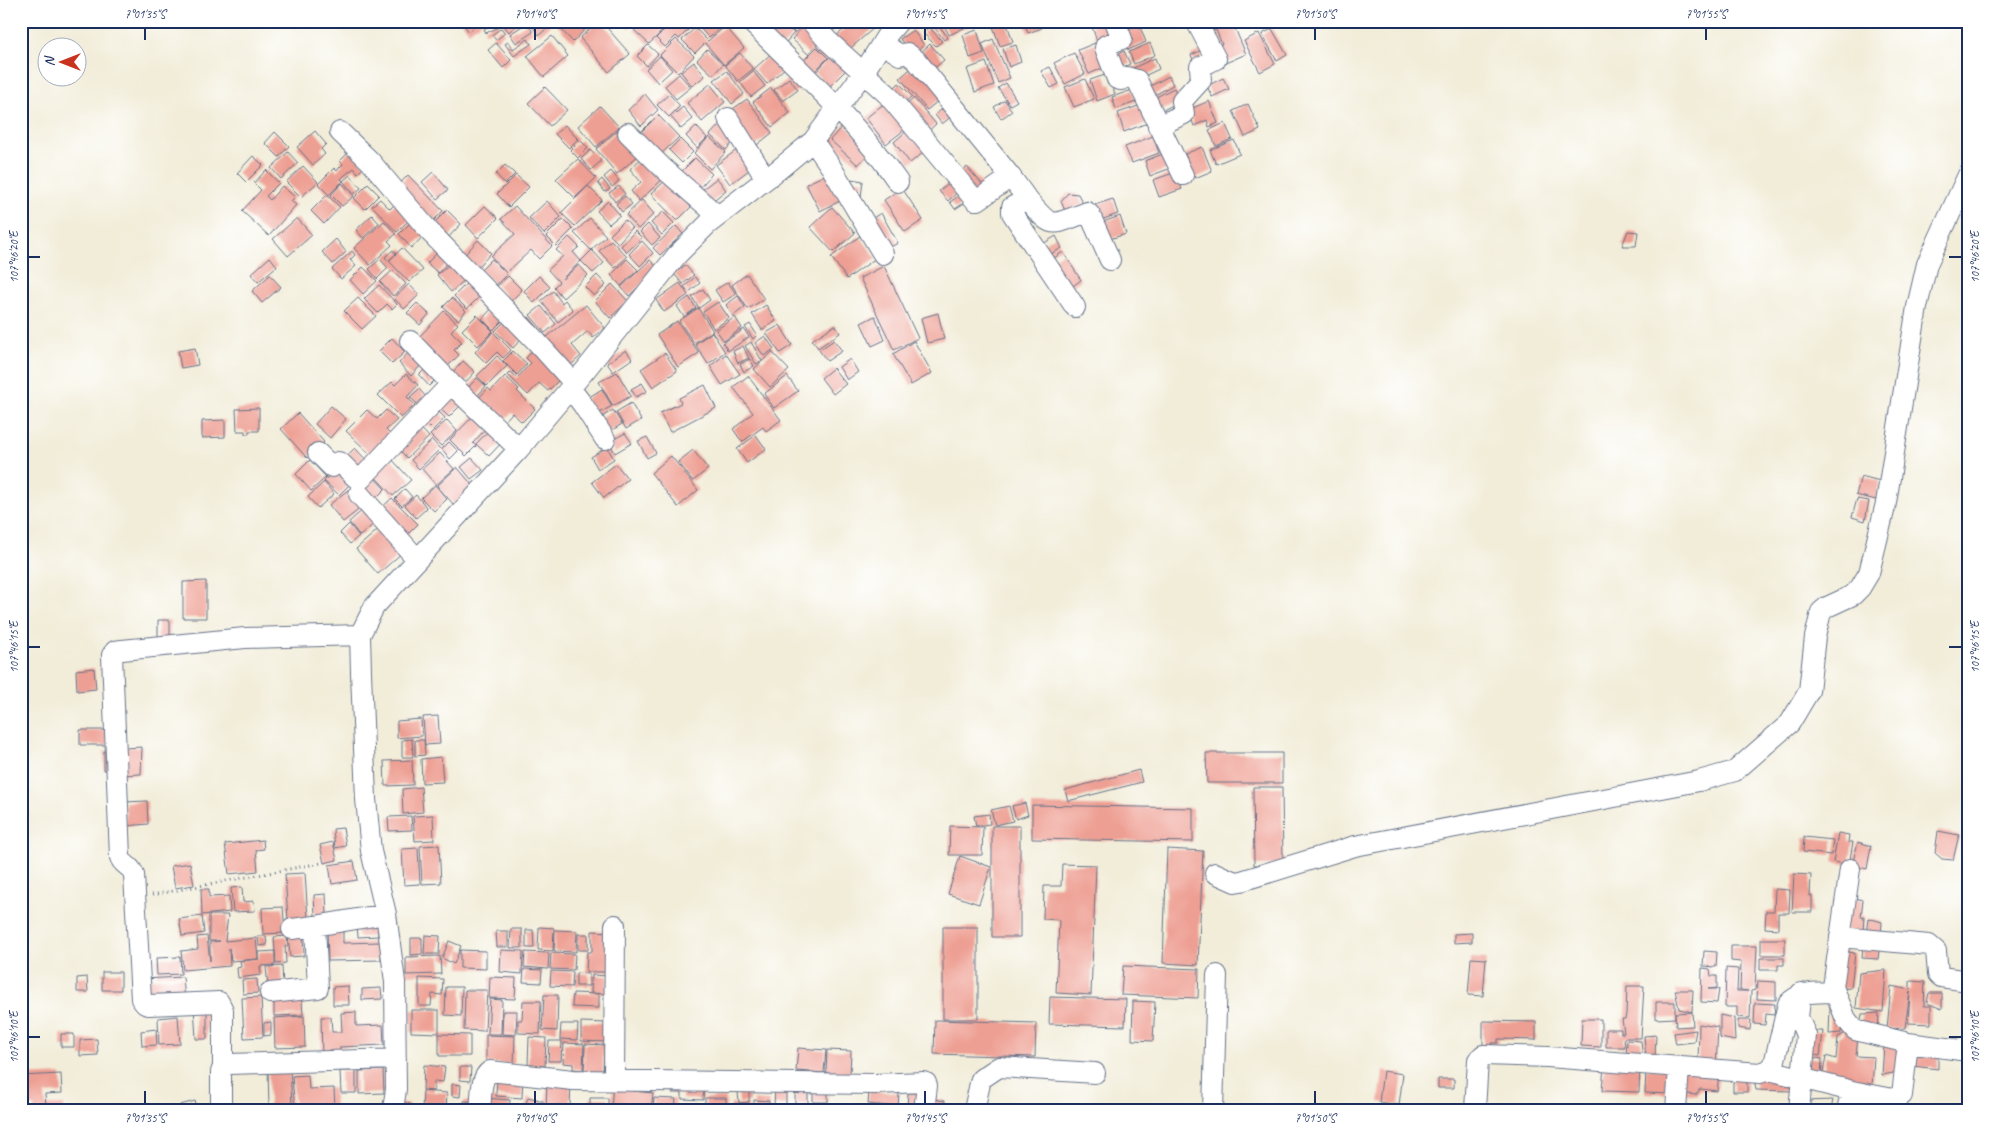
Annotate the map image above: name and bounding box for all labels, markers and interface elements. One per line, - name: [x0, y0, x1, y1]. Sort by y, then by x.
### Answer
- text: 7°01'35"S: [125, 6, 167, 22]
- text: 7°01'40"S: [515, 6, 557, 22]
- text: 7°01'45"S: [905, 6, 947, 22]
- text: 7°01'50"S: [1295, 6, 1337, 22]
- text: 7°01'55"S: [1686, 6, 1728, 22]
- north arrow: [38, 38, 88, 88]
- text: N: [41, 55, 58, 66]
- text: 107°46'20"E: [6, 229, 22, 283]
- text: 107°46'20"E: [1967, 229, 1983, 283]
- text: 107°46'15"E: [6, 619, 22, 673]
- text: 107°46'15"E: [1967, 619, 1983, 673]
- text: 107°46'10"E: [6, 1009, 22, 1063]
- text: 107°46'10"E: [1967, 1009, 1983, 1063]
- text: 7°01'35"S: [125, 1110, 167, 1126]
- text: 7°01'40"S: [515, 1110, 557, 1126]
- text: 7°01'45"S: [905, 1110, 947, 1126]
- text: 7°01'50"S: [1295, 1110, 1337, 1126]
- text: 7°01'55"S: [1686, 1110, 1728, 1126]

